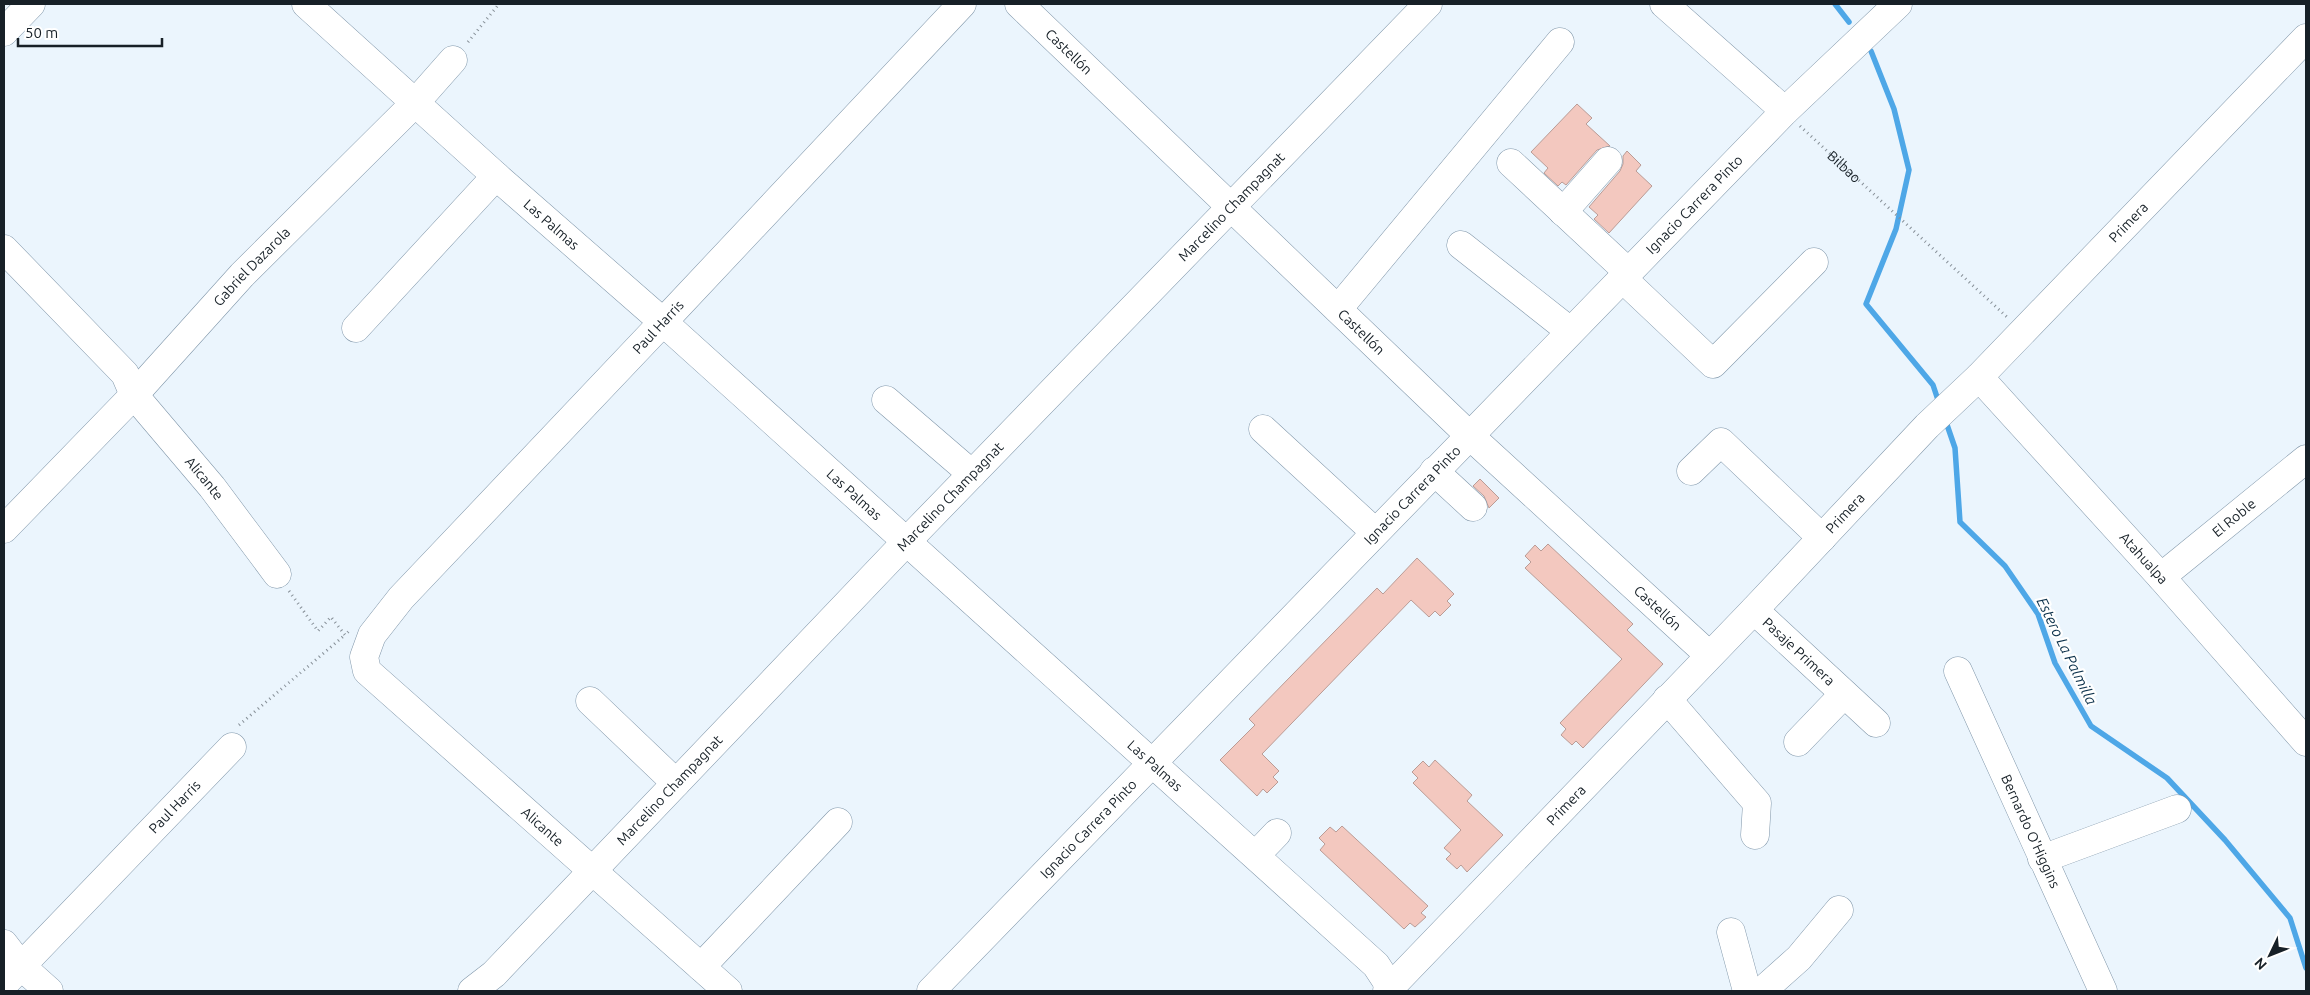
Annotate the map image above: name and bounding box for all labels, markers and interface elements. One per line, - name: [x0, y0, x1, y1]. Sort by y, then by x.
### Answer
- scale bar: [18, 15, 161, 47]
- text: 50 m: [25, 24, 58, 41]
- street label: Castellón: [1042, 26, 1096, 78]
- street label: Bilbao: [1824, 147, 1864, 186]
- street label: Marcelino Champagnat: [1175, 149, 1288, 264]
- street label: Ignacio Carrera Pinto: [1643, 152, 1746, 257]
- street label: Las Palmas: [521, 196, 582, 253]
- street label: Primera: [2105, 199, 2151, 246]
- street label: Gabriel Dazarola: [210, 224, 293, 309]
- street label: Paul Harris: [629, 297, 687, 357]
- street label: Castellón: [1335, 306, 1388, 358]
- street label: Marcelino Champagnat: [894, 439, 1007, 554]
- street label: Ignacio Carrera Pinto: [1361, 442, 1464, 548]
- street label: Alicante: [182, 454, 227, 503]
- street label: Las Palmas: [824, 466, 885, 523]
- street label: Primera: [1822, 490, 1868, 537]
- street label: El Roble: [2209, 495, 2259, 540]
- street label: Atahualpa: [2116, 529, 2171, 587]
- street label: Castellón: [1631, 582, 1685, 634]
- water label: Estero La Palmilla: [2034, 595, 2100, 707]
- street label: Pasaje Primera: [1759, 614, 1838, 689]
- street label: Marcelino Champagnat: [613, 732, 726, 848]
- street label: Las Palmas: [1124, 737, 1186, 794]
- street label: Bernardo O'Higgins: [1998, 772, 2063, 891]
- street label: Ignacio Carrera Pinto: [1037, 776, 1140, 882]
- street label: Paul Harris: [145, 777, 204, 837]
- street label: Primera: [1543, 782, 1589, 829]
- street label: Alicante: [518, 804, 567, 850]
- north arrow: [2245, 930, 2295, 980]
- text: N: [2251, 955, 2270, 973]

